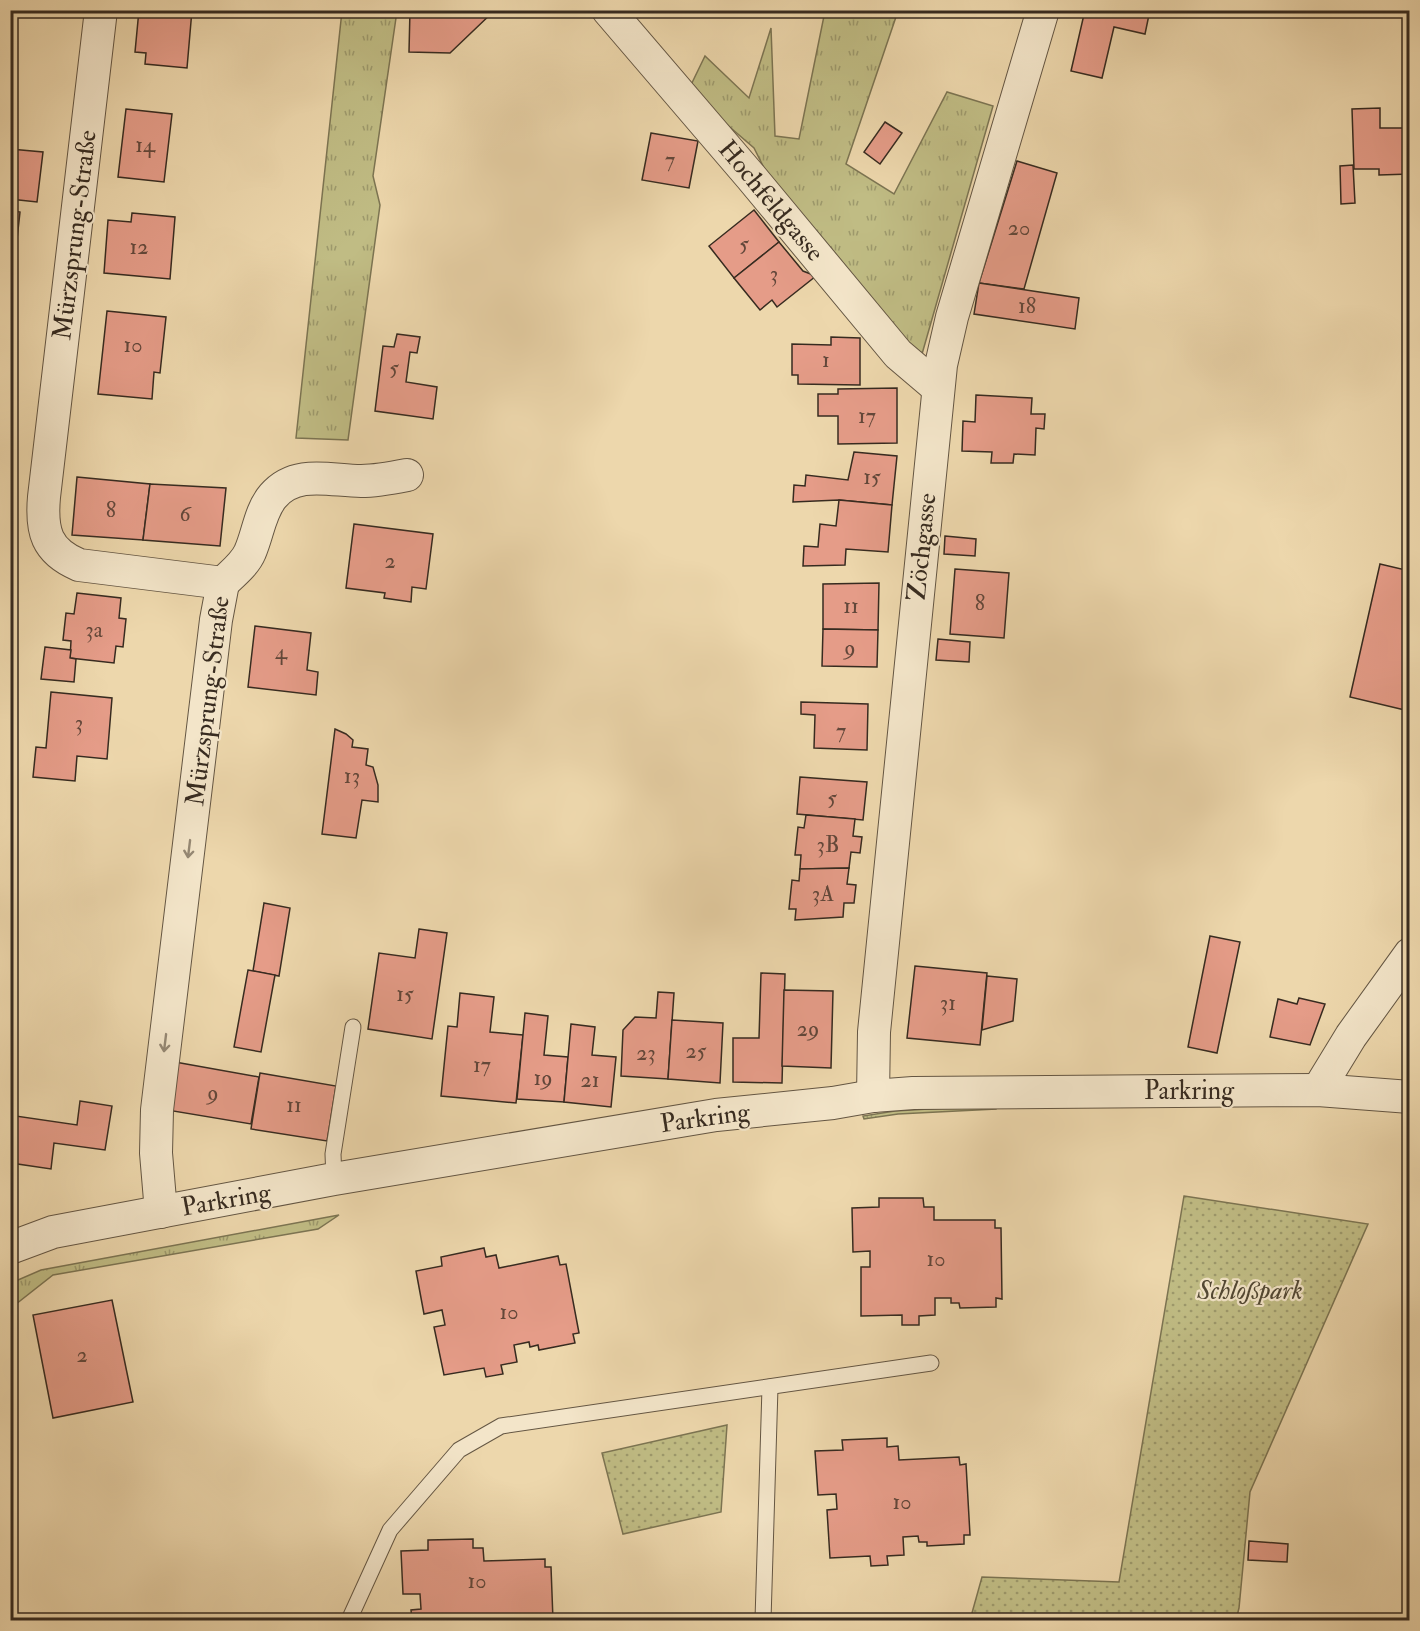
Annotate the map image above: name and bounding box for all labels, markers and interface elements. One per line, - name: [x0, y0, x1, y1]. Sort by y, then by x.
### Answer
- street label: Mürzsprung-Straße: [46, 128, 105, 342]
- house number: 14: [135, 131, 156, 159]
- street label: Hochfeldgasse: [711, 134, 831, 268]
- house number: 7: [665, 146, 675, 174]
- house number: 20: [1008, 214, 1030, 242]
- house number: 5: [739, 230, 749, 258]
- house number: 12: [129, 233, 149, 261]
- house number: 3: [770, 260, 778, 288]
- house number: 18: [1018, 292, 1036, 320]
- house number: 10: [123, 331, 143, 359]
- house number: 1: [822, 346, 830, 374]
- house number: 5: [389, 354, 399, 382]
- house number: 17: [858, 402, 876, 430]
- house number: 15: [863, 463, 881, 491]
- street label: Zöchgasse: [900, 491, 944, 603]
- house number: 8: [106, 496, 116, 524]
- house number: 6: [179, 500, 192, 528]
- house number: 2: [384, 547, 396, 575]
- house number: 8: [975, 589, 985, 617]
- house number: 11: [843, 592, 859, 620]
- street label: Mürzsprung-Straße: [179, 594, 238, 808]
- house number: 3a: [85, 616, 104, 644]
- house number: 9: [842, 634, 856, 662]
- house number: 4: [275, 638, 288, 666]
- house number: 3: [75, 709, 83, 737]
- house number: 7: [836, 717, 846, 745]
- house number: 13: [344, 762, 360, 790]
- house number: 5: [827, 784, 837, 812]
- house number: 3B: [817, 831, 839, 859]
- one-way arrow: [183, 839, 194, 859]
- house number: 3A: [812, 880, 834, 908]
- house number: 15: [396, 980, 414, 1008]
- house number: 31: [940, 989, 956, 1017]
- house number: 29: [797, 1015, 819, 1043]
- one-way arrow: [160, 1033, 171, 1052]
- house number: 25: [686, 1037, 707, 1065]
- house number: 23: [636, 1039, 656, 1067]
- house number: 17: [473, 1051, 491, 1079]
- house number: 19: [533, 1064, 553, 1092]
- house number: 21: [580, 1066, 600, 1094]
- street label: Parkring: [1144, 1075, 1235, 1107]
- house number: 9: [205, 1079, 219, 1107]
- house number: 11: [286, 1091, 302, 1119]
- street label: Parkring: [658, 1096, 753, 1140]
- street label: Parkring: [179, 1176, 274, 1224]
- house number: 10: [926, 1245, 946, 1273]
- park label: Schloßpark: [1196, 1275, 1303, 1307]
- house number: 10: [499, 1298, 519, 1326]
- house number: 2: [76, 1341, 88, 1369]
- house number: 10: [892, 1488, 912, 1516]
- house number: 10: [467, 1567, 487, 1595]

